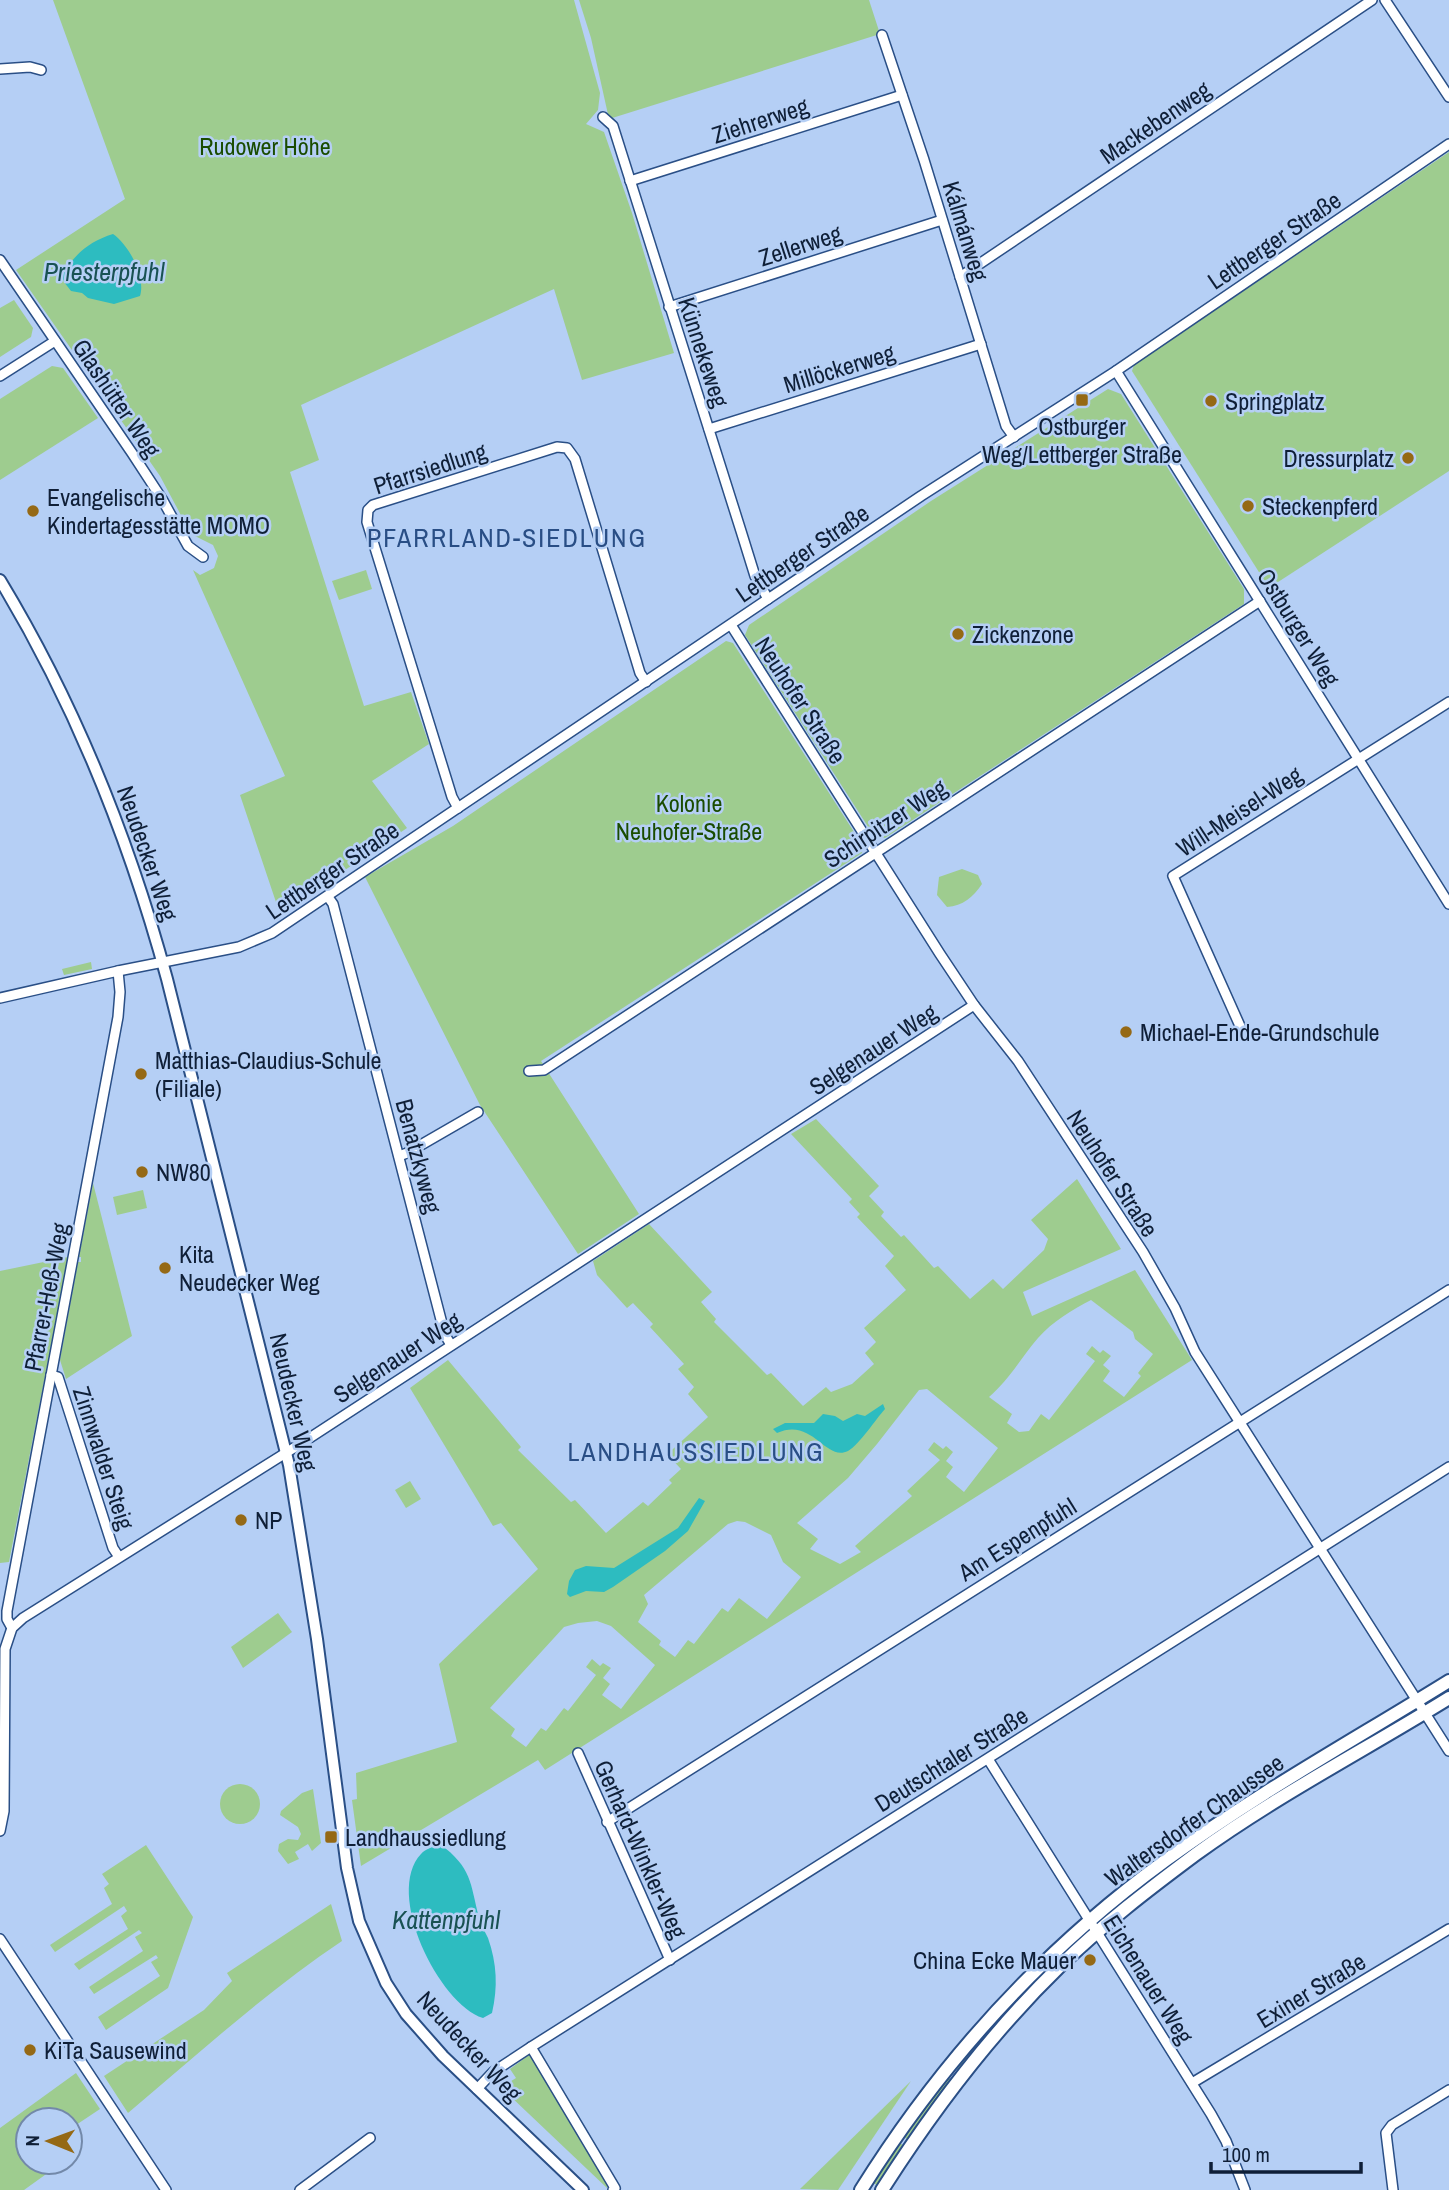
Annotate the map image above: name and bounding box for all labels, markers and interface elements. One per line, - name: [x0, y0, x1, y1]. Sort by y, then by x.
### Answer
- street label: Mackebenweg: [1093, 73, 1217, 171]
- street label: Ziehrerweg: [708, 89, 812, 151]
- park label: Rudower Höhe: [199, 130, 331, 162]
- street label: Kálmánweg: [936, 177, 996, 285]
- street label: Lettberger Straße: [1201, 184, 1347, 296]
- street label: Zellerweg: [754, 217, 846, 273]
- water label: Priesterpfuhl: [44, 254, 166, 289]
- street label: Künnekeweg: [671, 293, 737, 411]
- street label: Glashütter Weg: [66, 333, 168, 464]
- street label: Millöckerweg: [779, 336, 899, 400]
- place label: Springplatz: [1225, 385, 1325, 417]
- marker: Ostburger Weg/Lettberger Straße: [1074, 392, 1090, 408]
- marker: Springplatz: [1203, 393, 1219, 409]
- place label: Ostburger Weg/Lettberger Straße: [982, 410, 1182, 470]
- street label: Pfarrsiedlung: [369, 435, 491, 501]
- place label: Dressurplatz: [1284, 442, 1394, 474]
- marker: Dressurplatz: [1400, 450, 1416, 466]
- place label: Evangelische Kindertagesstätte MOMO: [47, 481, 270, 541]
- place label: Steckenpferd: [1262, 490, 1378, 522]
- street label: Lettberger Straße: [729, 497, 875, 609]
- marker: Steckenpferd: [1240, 498, 1256, 514]
- marker: Evangelische Kindertagesstätte MOMO: [25, 503, 41, 519]
- district label: PFARRLAND-SIEDLUNG: [367, 520, 647, 555]
- street label: Ostburger Weg: [1250, 562, 1348, 692]
- place label: Zickenzone: [972, 618, 1074, 650]
- marker: Zickenzone: [950, 626, 966, 642]
- street label: Neuhofer Straße: [748, 630, 854, 770]
- street label: Will-Meisel-Weg: [1170, 758, 1308, 864]
- street label: Schirpitzer Weg: [817, 771, 953, 875]
- street label: Neudecker Weg: [110, 781, 186, 925]
- park label: Kolonie Neuhofer-Straße: [616, 787, 762, 847]
- street label: Lettberger Straße: [259, 814, 405, 926]
- street label: Selgenauer Weg: [803, 996, 943, 1102]
- place label: Michael-Ende-Grundschule: [1140, 1016, 1380, 1048]
- marker: Michael-Ende-Grundschule: [1118, 1024, 1134, 1040]
- place label: Matthias-Claudius-Schule (Filiale): [155, 1044, 381, 1104]
- marker: Matthias-Claudius-Schule (Filiale): [133, 1066, 149, 1082]
- street label: Benatzkyweg: [388, 1095, 450, 1217]
- street label: Neuhofer Straße: [1060, 1103, 1166, 1243]
- place label: NW80: [156, 1156, 211, 1188]
- marker: NW80: [134, 1164, 150, 1180]
- street label: Pfarrer-Heß-Weg: [16, 1220, 76, 1374]
- place label: Kita Neudecker Weg: [179, 1238, 320, 1298]
- marker: Kita Neudecker Weg: [157, 1260, 173, 1276]
- street label: Selgenauer Weg: [327, 1304, 467, 1410]
- street label: Neudecker Weg: [263, 1330, 325, 1474]
- street label: Zinnwalder Steig: [66, 1382, 142, 1534]
- district label: LANDHAUSSIEDLUNG: [567, 1434, 825, 1469]
- street label: Am Espenpfuhl: [951, 1490, 1082, 1588]
- place label: NP: [255, 1504, 282, 1536]
- marker: NP: [233, 1512, 249, 1528]
- street label: Deutschtaler Straße: [868, 1699, 1034, 1819]
- street label: Waltersdorfer Chaussee: [1098, 1746, 1290, 1894]
- street label: Gerhard-Winkler-Weg: [587, 1755, 695, 1943]
- place label: Landhaussiedlung: [345, 1821, 506, 1853]
- marker: Landhaussiedlung: [323, 1829, 339, 1845]
- water label: Kattenpfuhl: [392, 1902, 501, 1937]
- street label: Eichenauer Weg: [1097, 1909, 1201, 2050]
- place label: China Ecke Mauer: [913, 1944, 1076, 1976]
- street label: Exiner Straße: [1251, 1945, 1371, 2035]
- marker: China Ecke Mauer: [1082, 1952, 1098, 1968]
- street label: Neudecker Weg: [410, 1984, 530, 2108]
- place label: KiTa Sausewind: [44, 2034, 187, 2066]
- marker: KiTa Sausewind: [22, 2042, 38, 2058]
- north arrow: [14, 2106, 84, 2176]
- scale bar: [1211, 2130, 1362, 2174]
- text: N: [19, 2135, 45, 2147]
- text: 100 m: [1222, 2140, 1270, 2169]

